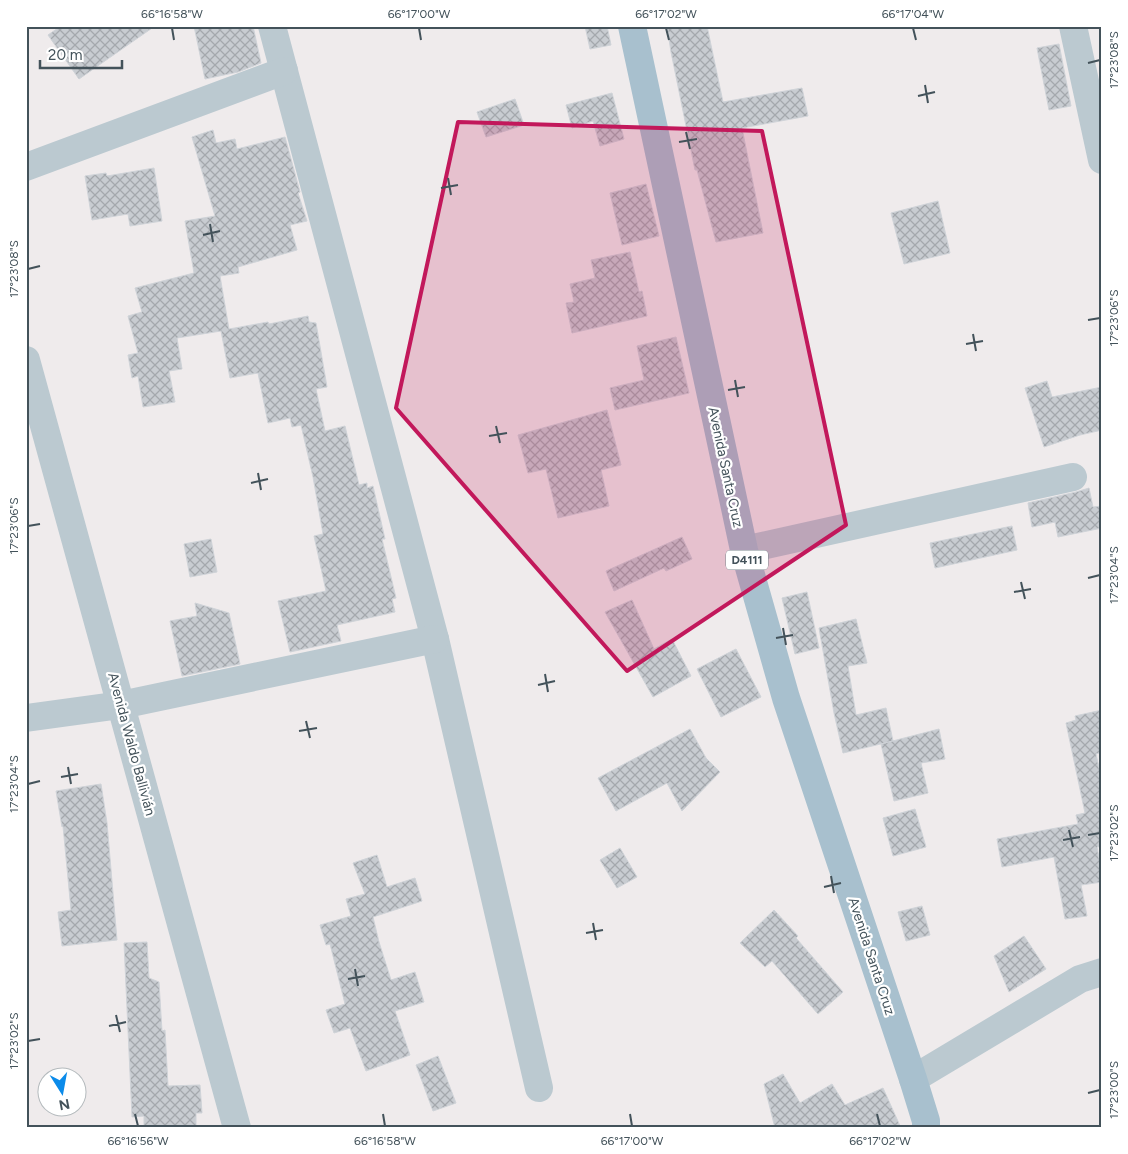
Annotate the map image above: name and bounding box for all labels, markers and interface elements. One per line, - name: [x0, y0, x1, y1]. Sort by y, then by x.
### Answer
- text: 66°16'58"W: [141, 7, 203, 21]
- text: 66°17'00"W: [388, 7, 451, 21]
- text: 66°17'02"W: [635, 7, 697, 21]
- text: 66°17'04"W: [882, 7, 945, 21]
- text: 17°23'08"S: [1107, 31, 1121, 89]
- scale bar: [40, 38, 122, 70]
- text: 20 m: [48, 46, 82, 64]
- text: 17°23'08"S: [7, 240, 21, 298]
- text: 17°23'06"S: [1107, 289, 1121, 347]
- street label: Avenida Santa Cruz: [704, 405, 747, 529]
- text: 17°23'06"S: [7, 497, 21, 555]
- text: 17°23'04"S: [1107, 546, 1121, 604]
- road number: D4111: [726, 550, 768, 570]
- street label: Avenida Waldo Ballivián: [104, 671, 159, 818]
- text: 17°23'04"S: [7, 755, 21, 813]
- text: 17°23'02"S: [1107, 804, 1121, 862]
- street label: Avenida Santa Cruz: [844, 895, 899, 1017]
- text: 17°23'02"S: [7, 1012, 21, 1070]
- text: 17°23'00"S: [1107, 1061, 1121, 1119]
- north arrow: [38, 1066, 88, 1116]
- text: N: [57, 1095, 71, 1114]
- text: 66°16'56"W: [107, 1134, 169, 1148]
- text: 66°16'58"W: [354, 1134, 416, 1148]
- text: 66°17'00"W: [601, 1134, 664, 1148]
- text: 66°17'02"W: [849, 1134, 911, 1148]

